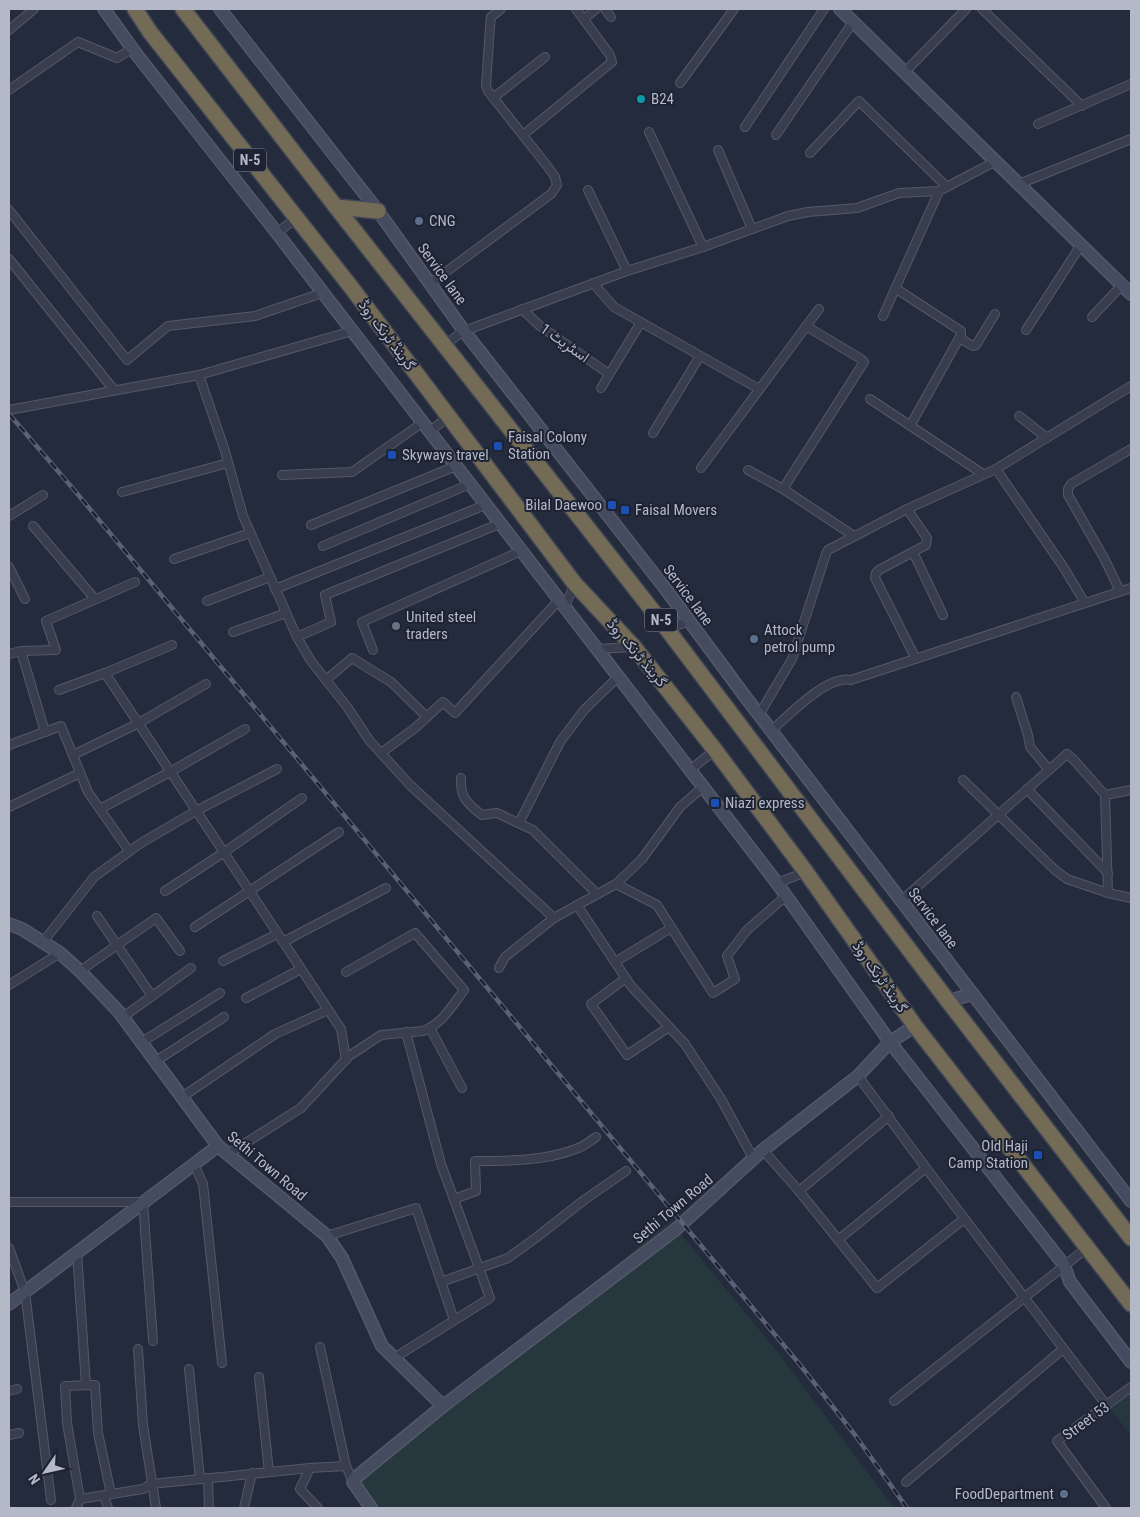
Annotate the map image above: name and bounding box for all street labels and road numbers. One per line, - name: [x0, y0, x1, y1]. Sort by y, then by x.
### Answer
- road number: N-5: [234, 148, 266, 172]
- street label: Service lane: [414, 240, 470, 308]
- street label: گرینڈ ٹرنک روڈ: [355, 296, 419, 374]
- street label: اسٹریٹ 1: [537, 320, 593, 366]
- street label: Service lane: [659, 561, 717, 629]
- road number: N-5: [645, 608, 677, 632]
- street label: گرینڈ ٹرنک روڈ: [603, 615, 671, 691]
- street label: Service lane: [904, 884, 962, 952]
- street label: گرینڈ ٹرنک روڈ: [849, 938, 911, 1017]
- street label: Sethi Town Road: [224, 1128, 310, 1204]
- street label: Sethi Town Road: [630, 1171, 716, 1247]
- street label: Street 53: [1059, 1398, 1113, 1444]

